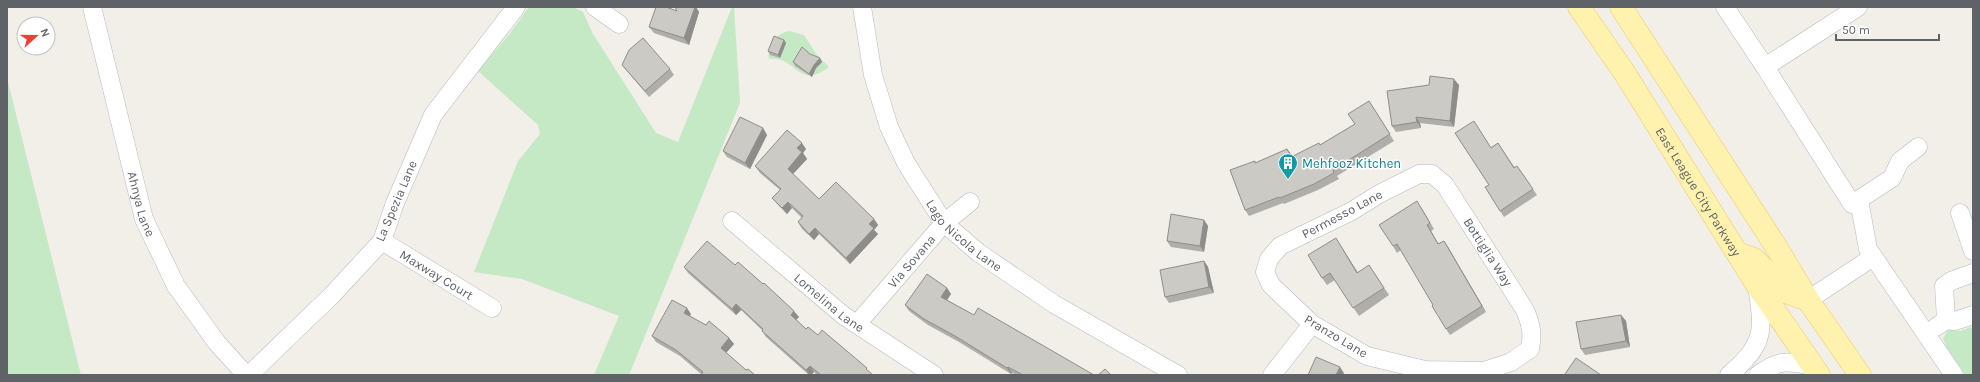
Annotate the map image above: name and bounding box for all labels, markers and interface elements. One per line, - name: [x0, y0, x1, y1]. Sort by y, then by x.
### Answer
- north arrow: [16, 16, 56, 56]
- scale bar: [1836, 16, 1939, 42]
- text: 50 m: [1842, 23, 1870, 37]
- text: N: [37, 27, 52, 39]
- street label: East League City Parkway: [1653, 124, 1745, 259]
- building icon: Mehfooz Kitchen: [1277, 152, 1299, 180]
- place label: Mehfooz Kitchen: [1302, 156, 1401, 171]
- street label: La Spezia Lane: [372, 158, 420, 244]
- street label: Ahnya Lane: [125, 170, 159, 239]
- street label: Permesso Lane: [1299, 186, 1385, 242]
- street label: Lago Nicola Lane: [923, 196, 1005, 274]
- street label: Bottiglia Way: [1460, 215, 1516, 289]
- street label: Via Sovana: [884, 232, 938, 291]
- street label: Maxway Court: [397, 246, 476, 302]
- street label: Lomelina Lane: [791, 270, 868, 335]
- street label: Pranzo Lane: [1302, 311, 1371, 361]

